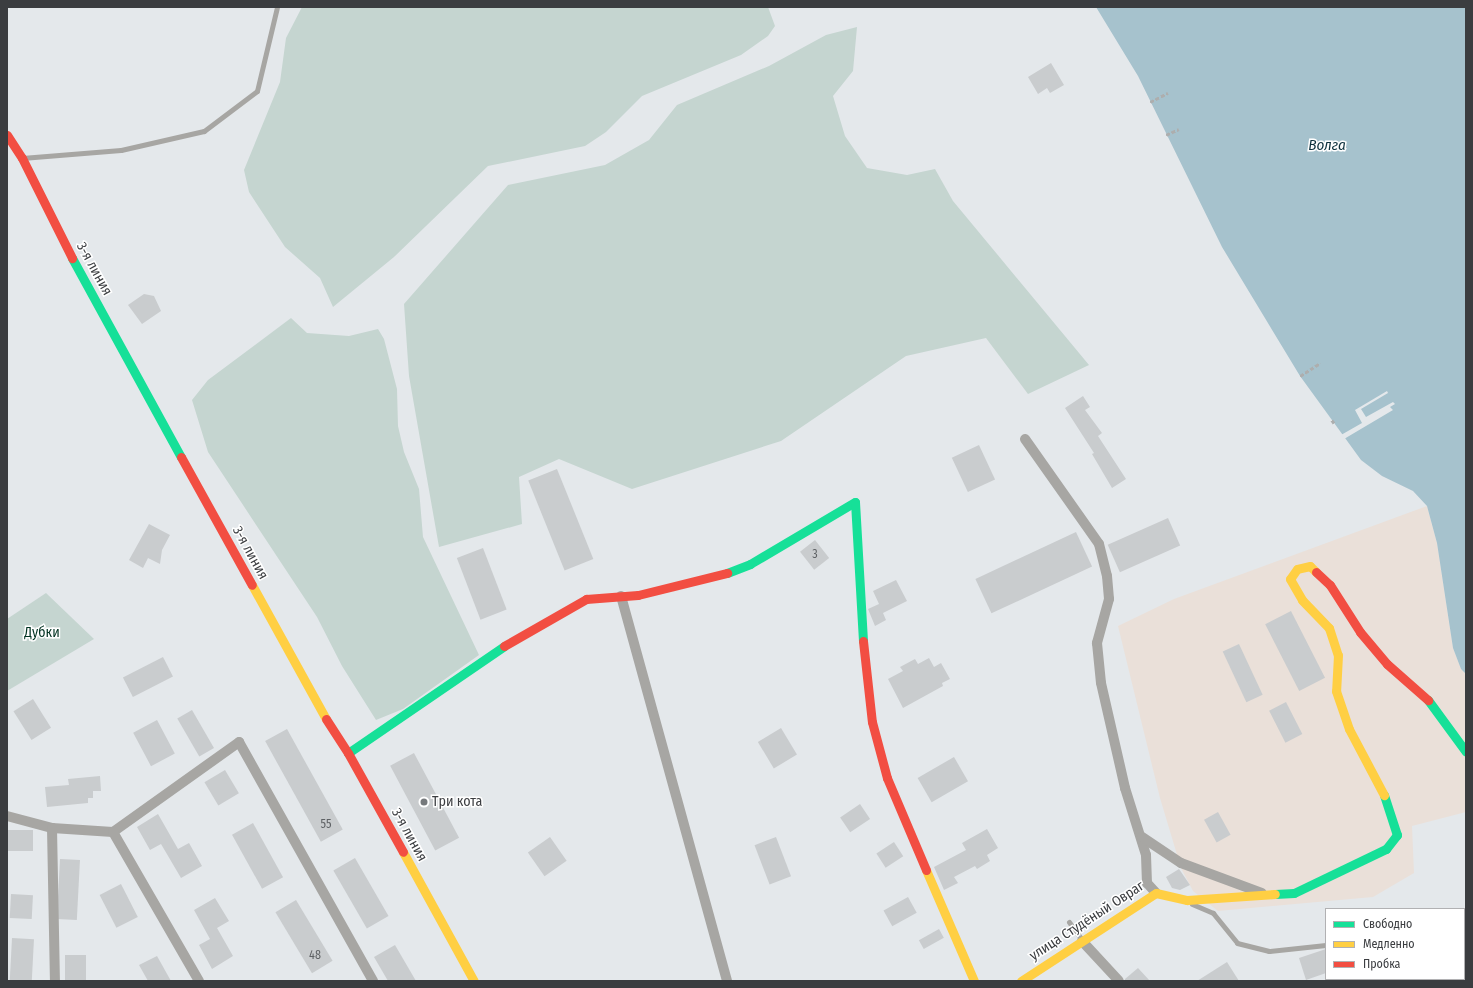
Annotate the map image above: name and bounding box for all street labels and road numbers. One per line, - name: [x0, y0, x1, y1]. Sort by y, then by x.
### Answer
- street label: 3-я линия: [73, 239, 115, 299]
- street label: 3-я линия: [229, 523, 271, 583]
- street label: 3-я линия: [388, 805, 430, 865]
- street label: улица Студёный Овраг: [1026, 878, 1148, 964]

